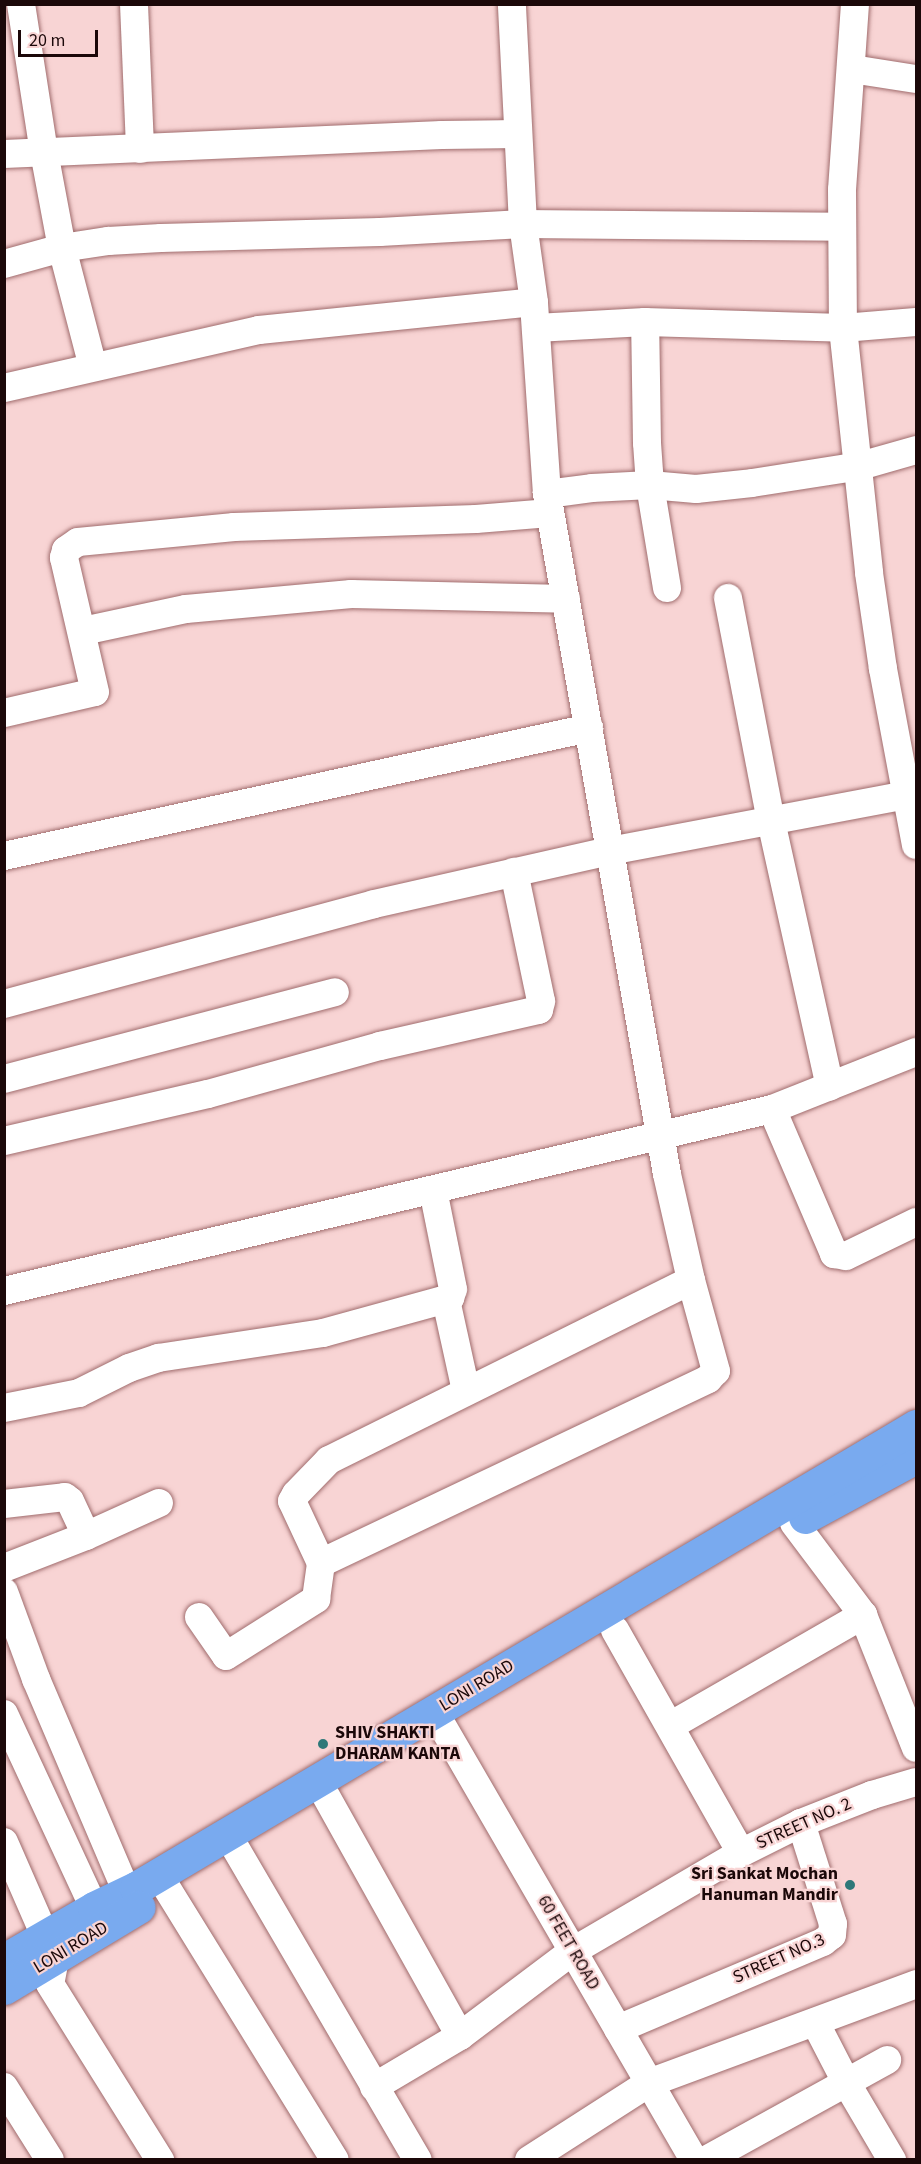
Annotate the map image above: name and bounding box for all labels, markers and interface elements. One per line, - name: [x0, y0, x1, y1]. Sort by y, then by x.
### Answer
- scale bar: [21, 18, 100, 56]
- text: 20 m: [29, 28, 65, 53]
- street label: LONI ROAD: [436, 1655, 518, 1717]
- place label: SHIV SHAKTI DHARAM KANTA: [335, 1723, 460, 1766]
- marker: SHIV SHAKTI DHARAM KANTA: [316, 1737, 330, 1751]
- street label: STREET NO. 2: [753, 1793, 855, 1855]
- place label: Sri Sankat Mochan Hanuman Mandir: [691, 1864, 838, 1906]
- marker: Sri Sankat Mochan Hanuman Mandir: [843, 1878, 857, 1892]
- street label: 60 FEET ROAD: [532, 1892, 604, 1994]
- street label: LONI ROAD: [30, 1917, 112, 1979]
- street label: STREET NO.3: [730, 1929, 828, 1989]

